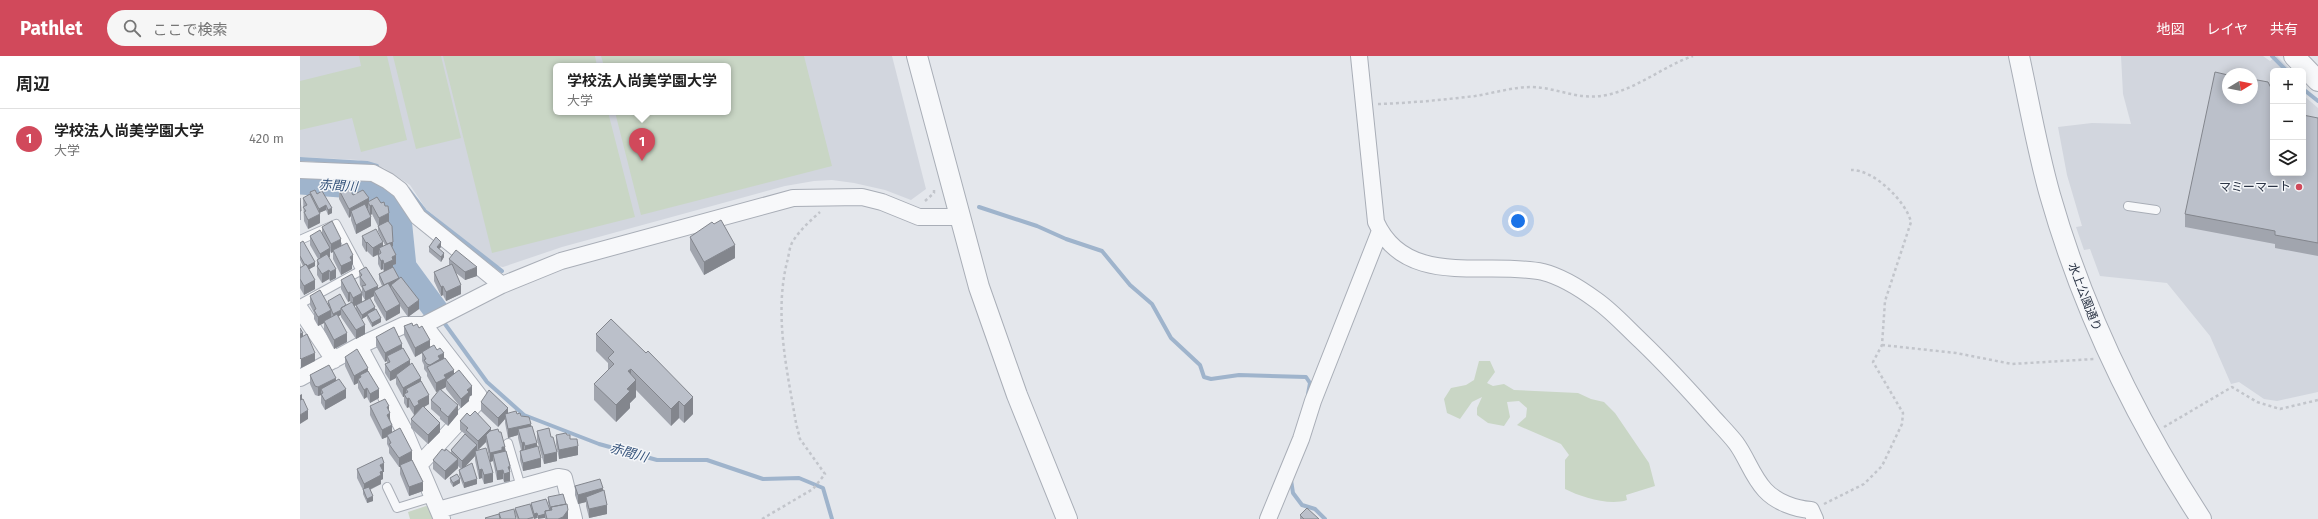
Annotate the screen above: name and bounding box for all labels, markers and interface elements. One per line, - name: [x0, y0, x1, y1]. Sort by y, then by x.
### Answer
- search box: [107, 10, 387, 46]
- text: Pathlet: [20, 17, 83, 40]
- icon: search: [121, 17, 143, 39]
- text: ここで検索: [153, 21, 228, 39]
- text: 地図: [2156, 21, 2184, 38]
- text: レイヤ: [2206, 21, 2248, 38]
- text: 共有: [2270, 21, 2298, 38]
- popup: [553, 63, 731, 115]
- north arrow: [2222, 68, 2258, 104]
- map controls: [2270, 68, 2306, 176]
- button: +: [2270, 68, 2306, 104]
- text: 学校法人尚美学園大学: [567, 72, 717, 90]
- text: 周辺: [16, 74, 50, 95]
- text: 大学: [567, 93, 593, 108]
- button: −: [2270, 104, 2306, 140]
- text: 学校法人尚美学園大学: [54, 122, 204, 140]
- pin: 1: [629, 128, 655, 161]
- text: 1: [26, 131, 32, 146]
- text: 420 m: [249, 131, 284, 146]
- button: layers: [2270, 140, 2306, 176]
- text: 大学: [54, 143, 80, 158]
- water label: 赤間川: [318, 177, 360, 194]
- place label: マミーマート: [2219, 180, 2291, 194]
- marker: マミーマート: [2294, 182, 2304, 192]
- your location: [1508, 211, 1528, 231]
- street label: 水上公園通り: [2066, 261, 2104, 333]
- water label: 赤間川: [608, 440, 652, 466]

